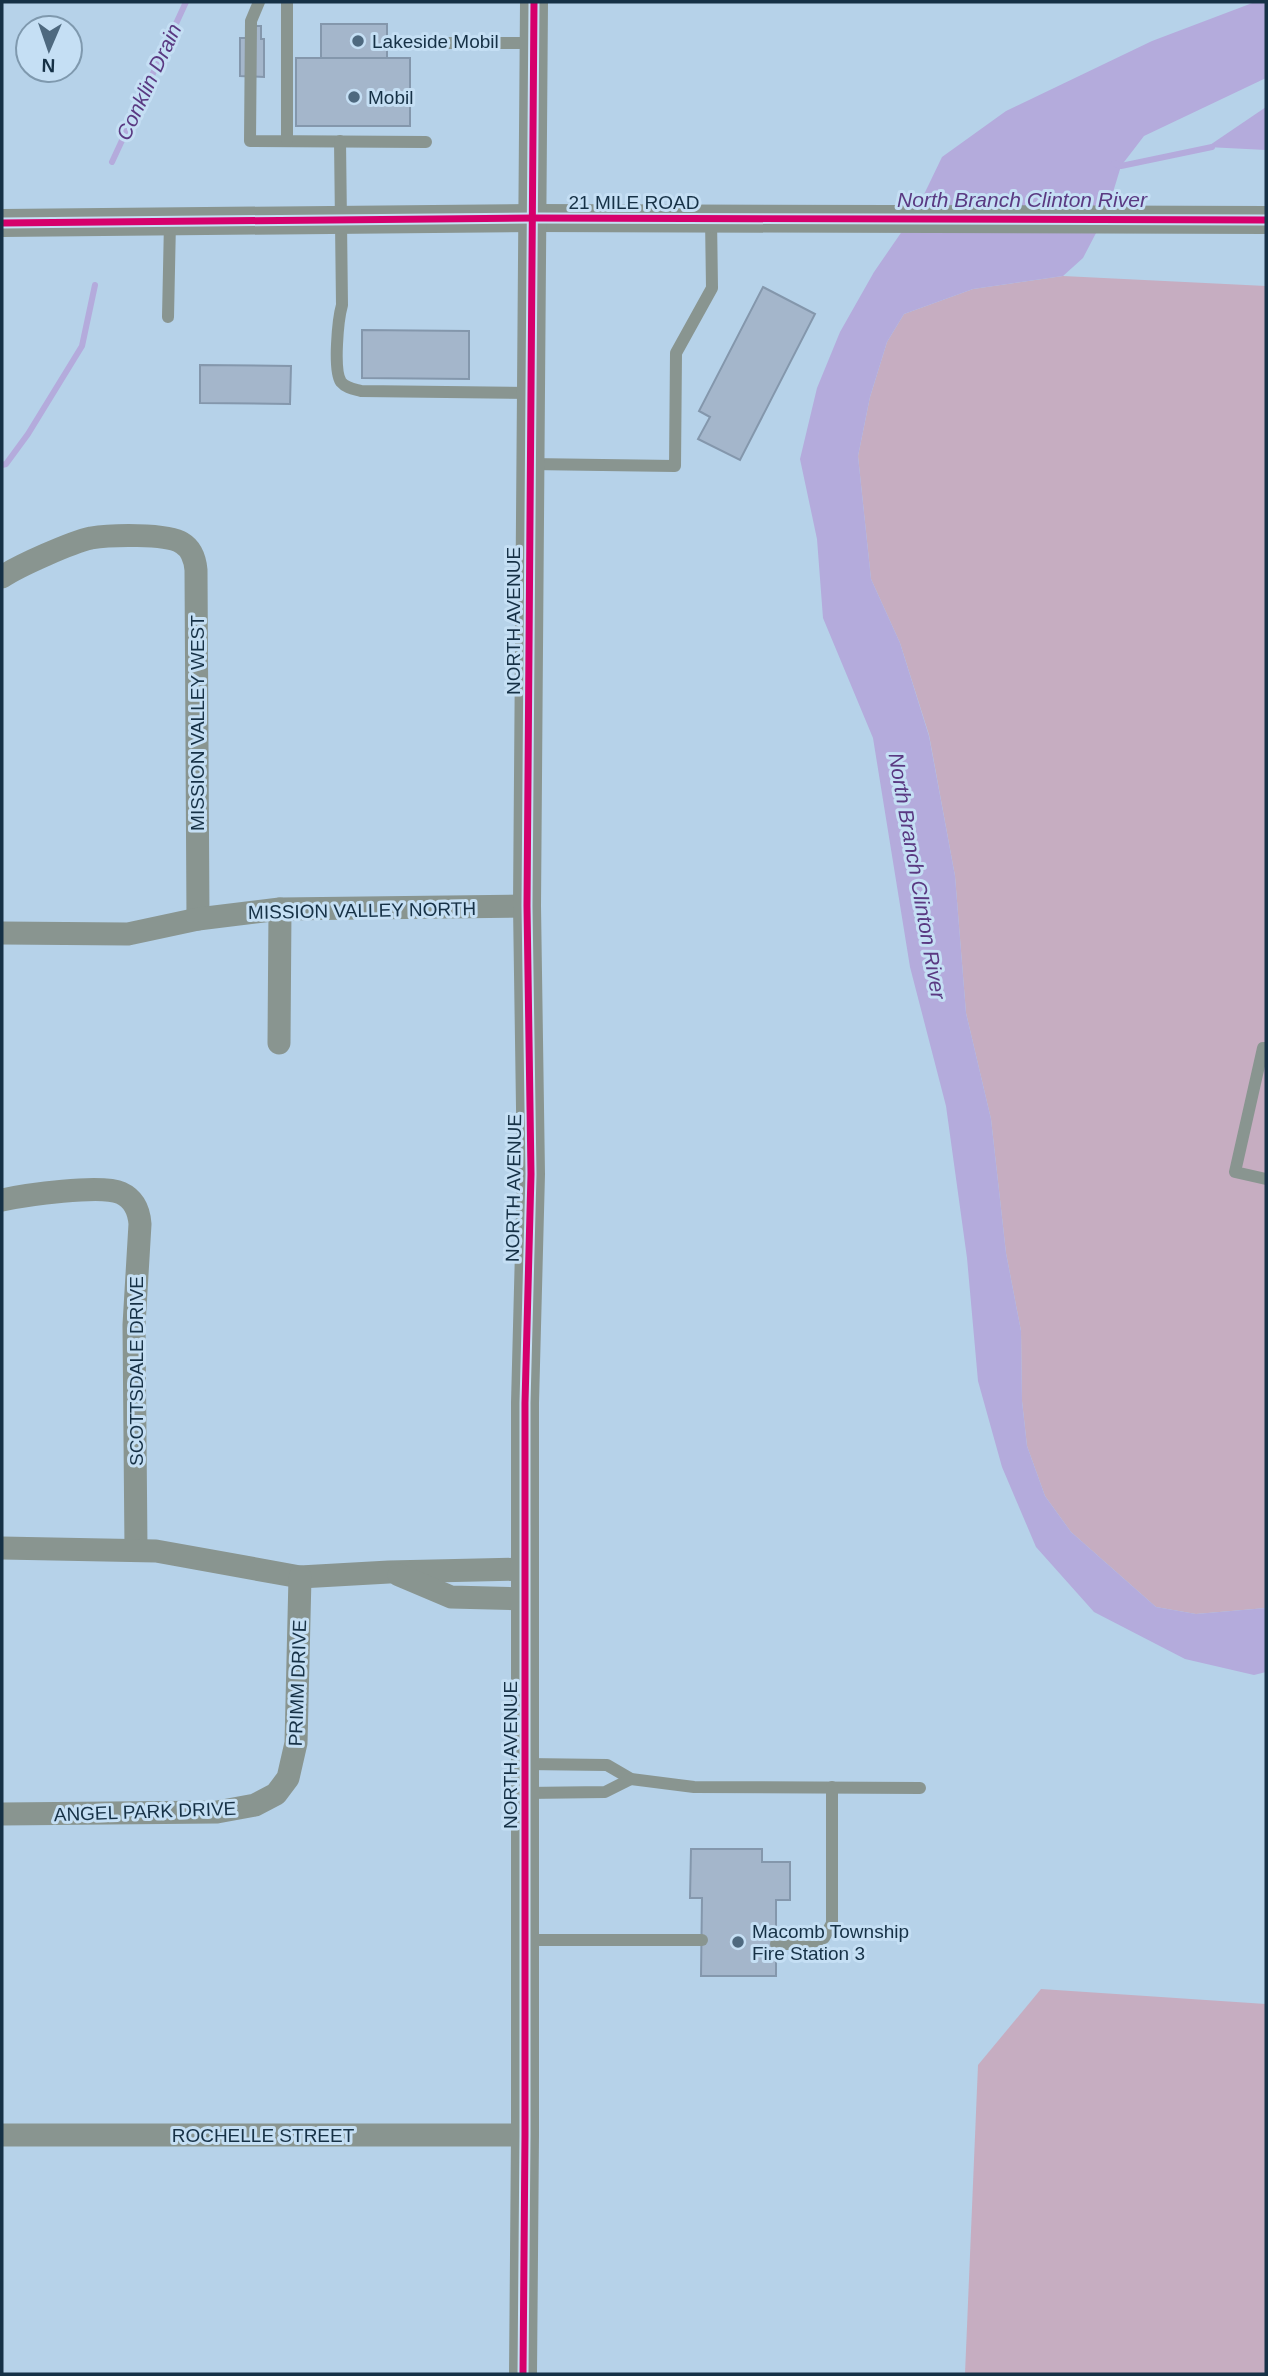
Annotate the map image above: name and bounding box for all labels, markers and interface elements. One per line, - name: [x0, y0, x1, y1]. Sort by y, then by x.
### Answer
- north arrow: [14, 14, 84, 84]
- water label: Conklin Drain: [111, 20, 186, 144]
- place label: Lakeside Mobil: [372, 31, 499, 52]
- marker: Lakeside Mobil: [350, 33, 366, 49]
- text: N: [41, 55, 56, 76]
- place label: Mobil: [368, 87, 413, 108]
- marker: Mobil: [346, 89, 362, 105]
- water label: North Branch Clinton River: [897, 188, 1148, 211]
- street label: 21 MILE ROAD: [569, 192, 699, 213]
- street label: NORTH AVENUE: [503, 547, 524, 695]
- street label: MISSION VALLEY WEST: [187, 615, 208, 831]
- water label: North Branch Clinton River: [884, 751, 951, 1002]
- street label: MISSION VALLEY NORTH: [248, 898, 476, 923]
- street label: NORTH AVENUE: [502, 1114, 525, 1262]
- street label: SCOTTSDALE DRIVE: [126, 1276, 147, 1466]
- street label: PRIMM DRIVE: [285, 1619, 310, 1747]
- street label: NORTH AVENUE: [500, 1681, 521, 1829]
- street label: ANGEL PARK DRIVE: [53, 1798, 237, 1825]
- place label: Macomb Township Fire Station 3: [752, 1921, 909, 1964]
- marker: Macomb Township Fire Station 3: [730, 1934, 746, 1950]
- street label: ROCHELLE STREET: [172, 2125, 355, 2146]

